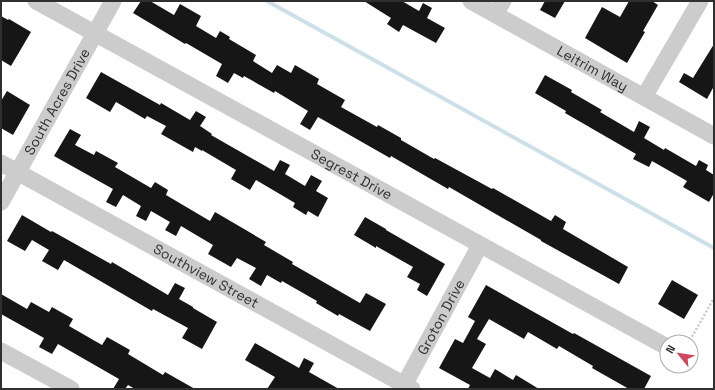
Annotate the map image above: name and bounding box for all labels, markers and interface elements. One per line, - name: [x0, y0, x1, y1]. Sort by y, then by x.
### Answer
- street label: Leitrim Way: [554, 42, 631, 95]
- street label: South Acres Drive: [20, 45, 94, 158]
- street label: Segrest Drive: [308, 145, 395, 204]
- street label: Southview Street: [150, 240, 262, 312]
- street label: Groton Drive: [413, 276, 469, 358]
- north arrow: [659, 334, 699, 374]
- text: N: [662, 342, 678, 356]

